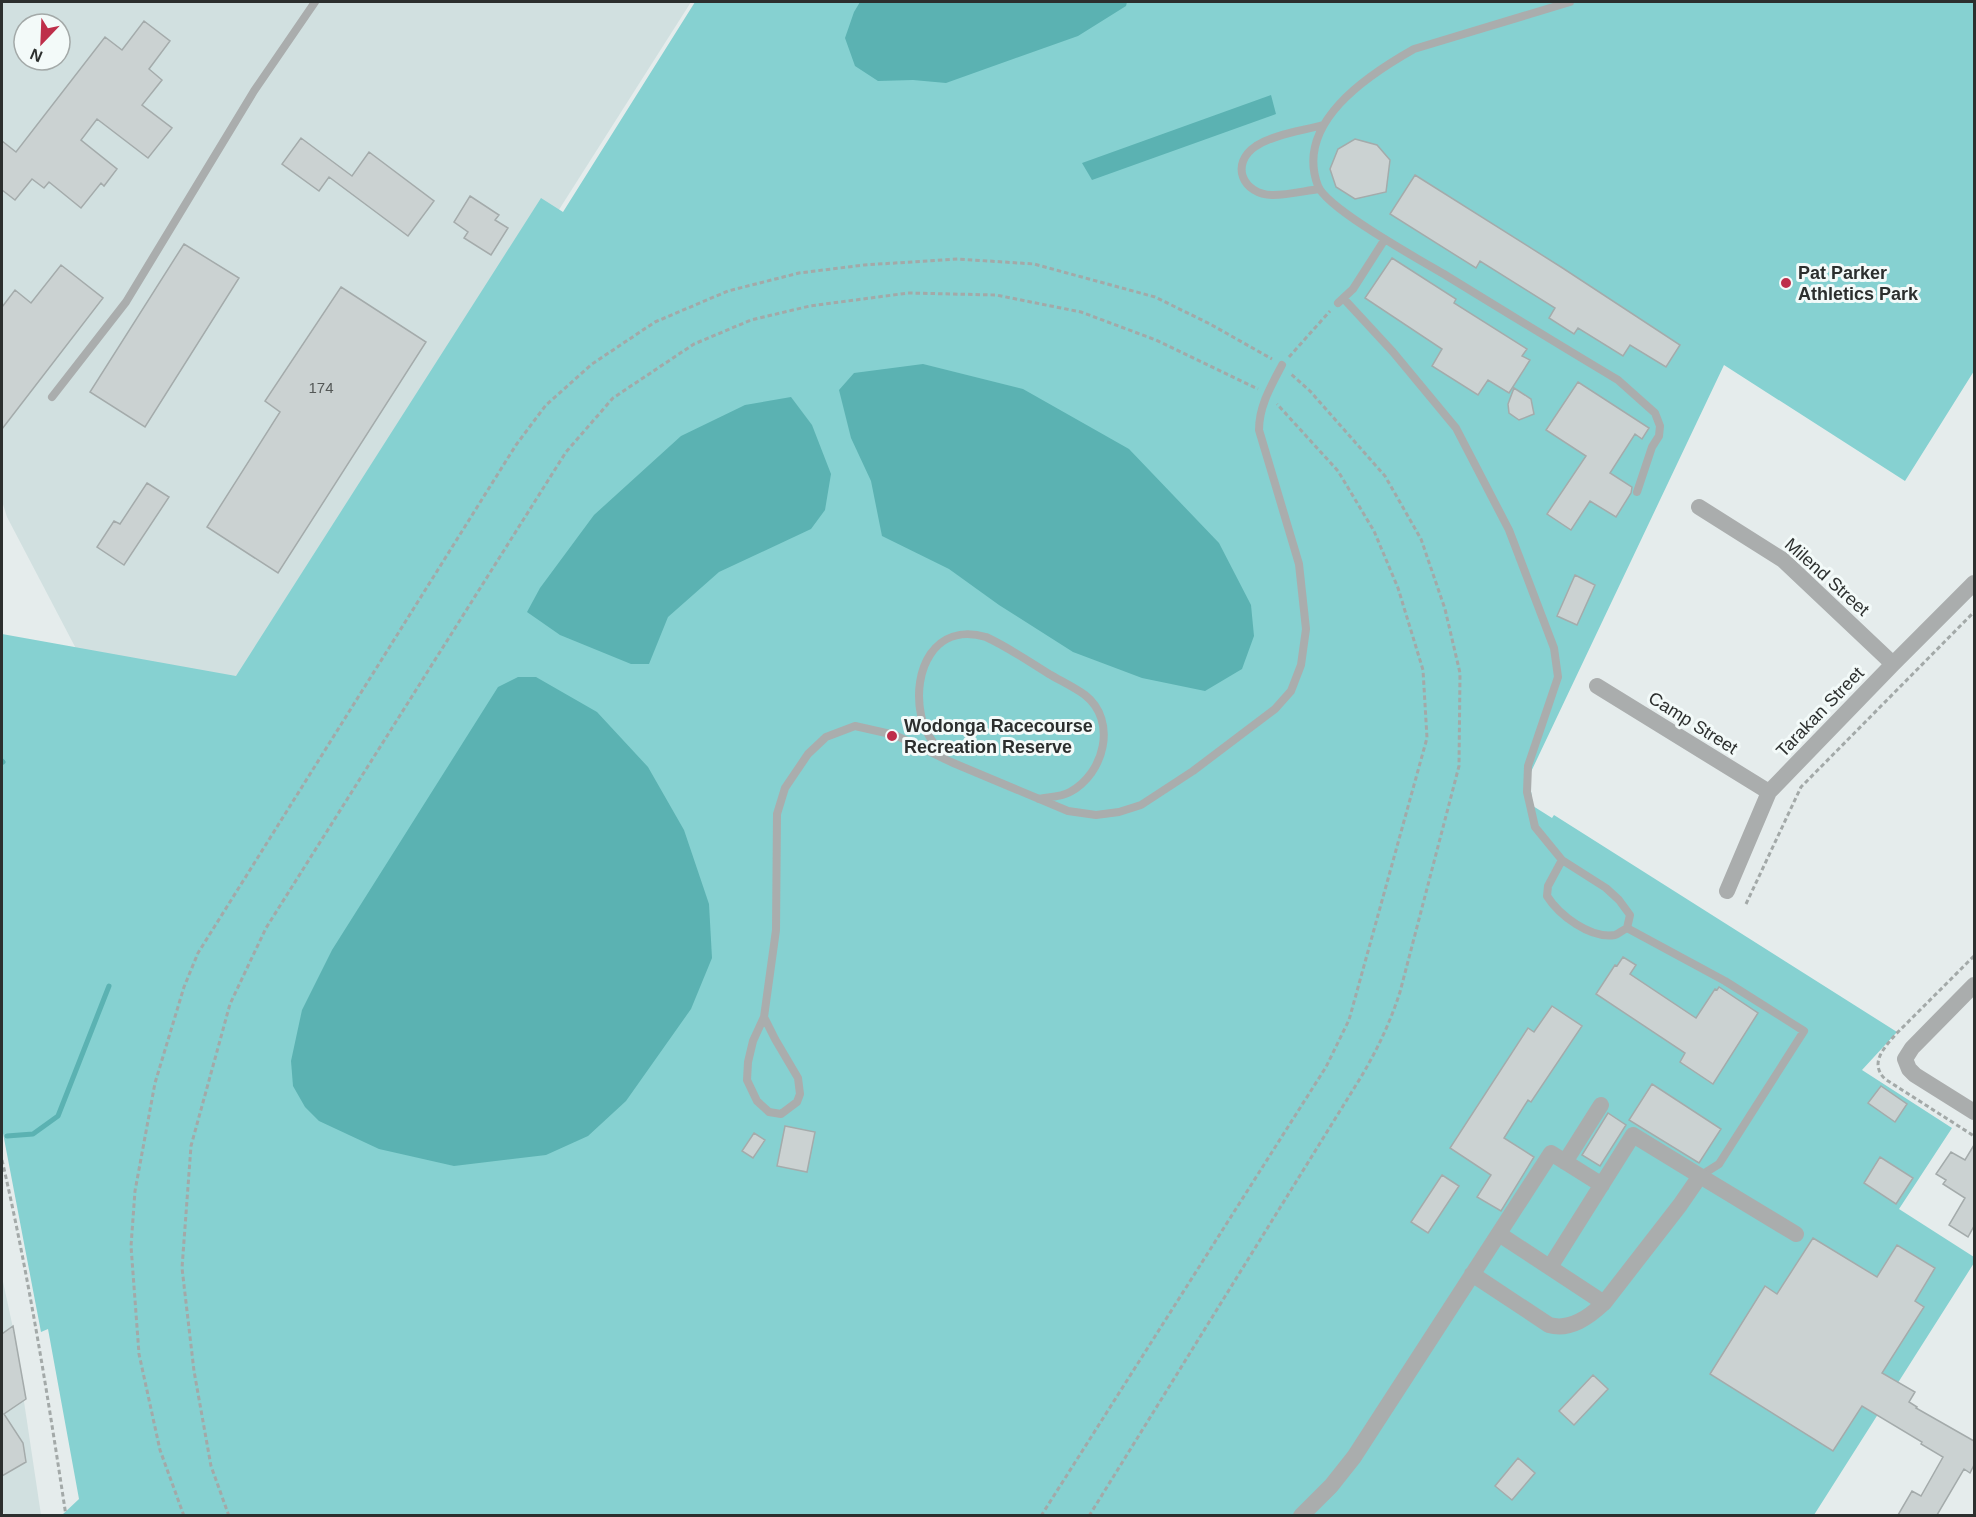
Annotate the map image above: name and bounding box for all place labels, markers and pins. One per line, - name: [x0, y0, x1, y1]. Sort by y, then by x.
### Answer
- place label: Pat Parker Athletics Park: [1798, 263, 1919, 304]
- marker: Pat Parker Athletics Park: [1779, 276, 1793, 290]
- place label: Wodonga Racecourse Recreation Reserve: [904, 716, 1093, 757]
- marker: Wodonga Racecourse Recreation Reserve: [885, 729, 899, 743]

